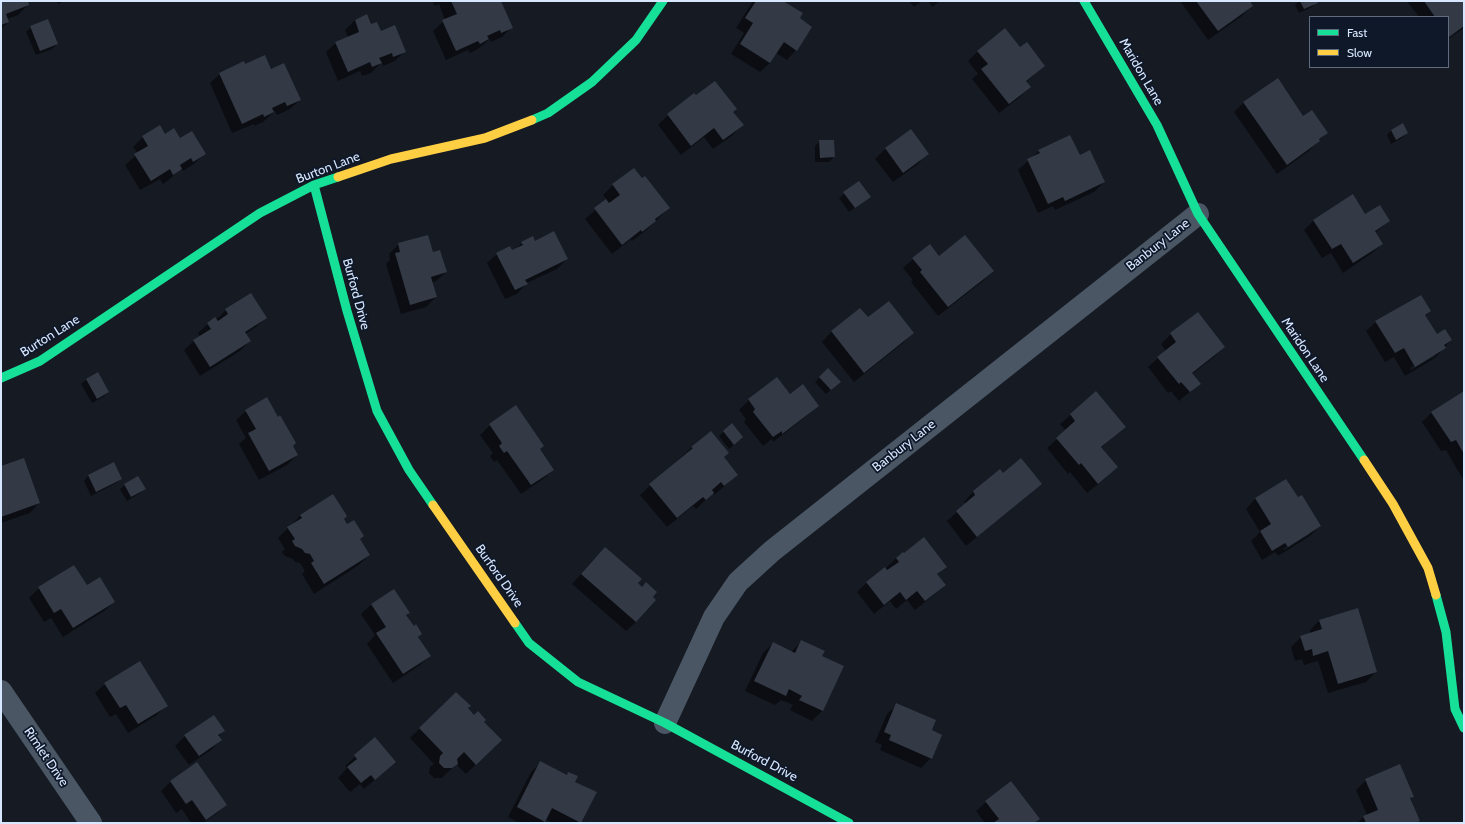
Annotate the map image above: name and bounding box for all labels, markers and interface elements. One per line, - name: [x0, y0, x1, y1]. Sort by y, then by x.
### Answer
- legend: [1309, 16, 1449, 68]
- text: Fast: [1347, 25, 1367, 40]
- street label: Maridon Lane: [1116, 36, 1166, 108]
- text: Slow: [1347, 45, 1372, 60]
- street label: Burton Lane: [294, 149, 362, 187]
- street label: Banbury Lane: [1123, 216, 1193, 274]
- street label: Burford Drive: [339, 257, 373, 331]
- street label: Burton Lane: [17, 312, 83, 360]
- street label: Maridon Lane: [1278, 315, 1332, 385]
- street label: Banbury Lane: [869, 417, 939, 475]
- street label: Burford Drive: [472, 542, 526, 610]
- street label: Rimlet Drive: [21, 724, 71, 790]
- street label: Burford Drive: [728, 737, 800, 785]

